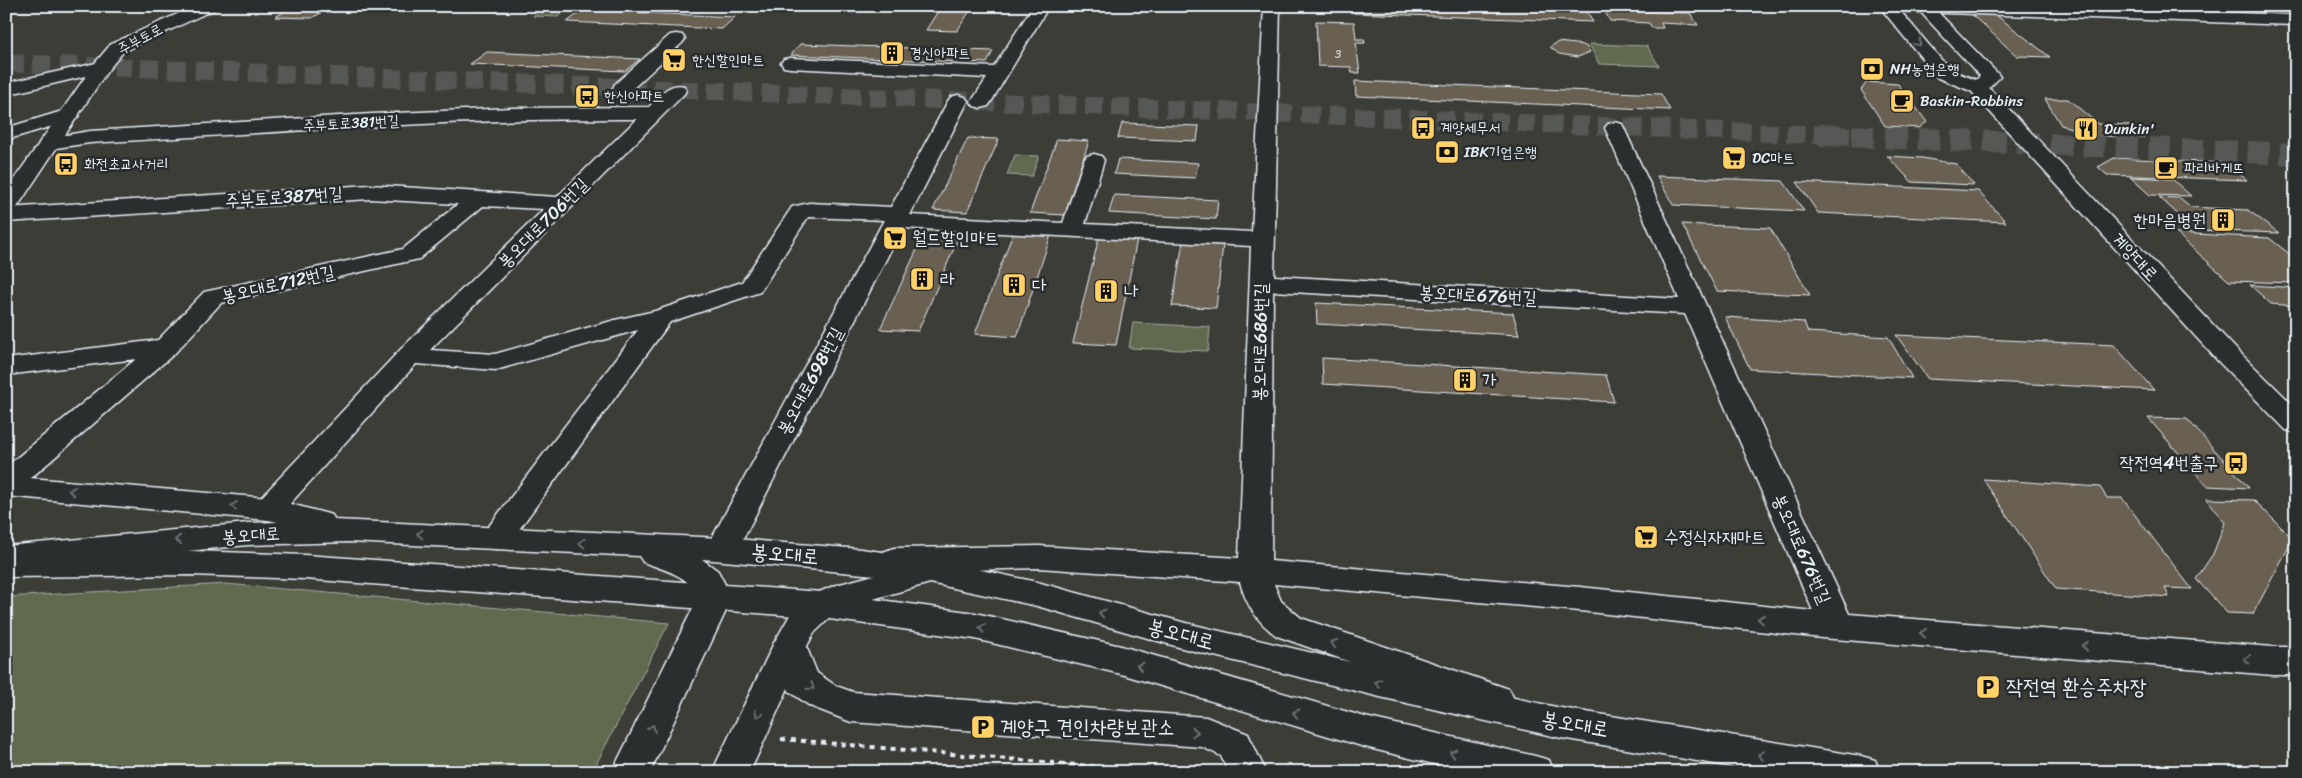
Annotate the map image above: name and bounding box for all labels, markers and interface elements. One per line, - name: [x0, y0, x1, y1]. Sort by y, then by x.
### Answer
- street label: 주부토로: [113, 16, 167, 62]
- one-way arrow: [1913, 38, 1922, 47]
- building icon: 경신아파트: [879, 40, 905, 66]
- place label: 경신아파트: [910, 40, 970, 66]
- house number: 3: [1335, 43, 1342, 65]
- supermarket icon: 한신할인마트: [661, 47, 687, 73]
- place label: 한신할인마트: [692, 47, 764, 73]
- bank icon: NH농협은행: [1859, 56, 1885, 82]
- place label: NH농협은행: [1890, 56, 1959, 82]
- bus stop icon: 한신아파트: [574, 83, 600, 109]
- place label: 한신아파트: [604, 83, 664, 109]
- cafe icon: Baskin-Robbins: [1889, 88, 1915, 114]
- place label: Baskin-Robbins: [1920, 88, 2023, 114]
- street label: 주부토로381번길: [302, 108, 400, 138]
- bus stop icon: 계양세무서: [1410, 115, 1436, 141]
- place label: 계양세무서: [1440, 115, 1500, 141]
- restaurant icon: Dunkin': [2073, 116, 2099, 142]
- place label: Dunkin': [2104, 116, 2155, 142]
- bank icon: IBK기업은행: [1434, 139, 1460, 165]
- place label: IBK기업은행: [1463, 139, 1537, 165]
- supermarket icon: DC마트: [1721, 145, 1747, 171]
- place label: DC마트: [1752, 145, 1794, 171]
- bus stop icon: 화전초교사거리: [53, 151, 79, 177]
- place label: 화전초교사거리: [84, 151, 169, 177]
- cafe icon: 파리바게뜨: [2153, 155, 2179, 181]
- place label: 파리바게뜨: [2184, 155, 2244, 181]
- street label: 봉오대로706번길: [490, 169, 597, 276]
- street label: 주부토로387번길: [224, 177, 344, 217]
- place label: 한마음병원: [2134, 204, 2206, 236]
- building icon: 한마음병원: [2210, 207, 2236, 233]
- place label: 월드할인마트: [912, 222, 999, 254]
- supermarket icon: 월드할인마트: [882, 225, 908, 251]
- street label: 계양대로: [2104, 225, 2166, 289]
- street label: 봉오대로712번길: [218, 255, 338, 313]
- place label: 라: [940, 263, 955, 295]
- building icon: 라: [909, 266, 935, 292]
- place label: 다: [1032, 269, 1047, 301]
- building icon: 다: [1001, 272, 1027, 298]
- place label: 나: [1124, 275, 1139, 307]
- street label: 봉오대로676번길: [1418, 276, 1538, 314]
- building icon: 나: [1093, 278, 1119, 304]
- street label: 봉오대로686번길: [1243, 282, 1277, 401]
- street label: 봉오대로698번길: [768, 320, 852, 441]
- place label: 가: [1482, 364, 1497, 396]
- building icon: 가: [1452, 367, 1478, 393]
- place label: 작전역4번출구: [2120, 447, 2218, 479]
- bus stop icon: 작전역4번출구: [2223, 450, 2249, 476]
- one-way arrow: [67, 486, 75, 497]
- street label: 봉오대로676번길: [1763, 489, 1841, 610]
- one-way arrow: [229, 501, 237, 512]
- street label: 봉오대로: [221, 517, 281, 553]
- place label: 수정식자재마트: [1664, 521, 1765, 553]
- supermarket icon: 수정식자재마트: [1633, 524, 1659, 550]
- one-way arrow: [416, 529, 424, 540]
- street label: 봉오대로: [750, 532, 820, 576]
- one-way arrow: [174, 535, 182, 546]
- one-way arrow: [578, 537, 586, 548]
- street label: 봉오대로: [1143, 607, 1219, 661]
- one-way arrow: [1098, 608, 1106, 618]
- one-way arrow: [1757, 614, 1765, 625]
- one-way arrow: [978, 623, 987, 634]
- one-way arrow: [1919, 628, 1927, 639]
- one-way arrow: [1330, 639, 1338, 649]
- one-way arrow: [2081, 641, 2089, 652]
- one-way arrow: [2243, 654, 2251, 665]
- one-way arrow: [1137, 662, 1145, 672]
- place label: 작전역 환승주차장: [2006, 668, 2147, 706]
- parking icon: 작전역 환승주차장: [1975, 674, 2001, 700]
- one-way arrow: [1373, 678, 1382, 689]
- one-way arrow: [805, 681, 815, 690]
- street label: 봉오대로: [1538, 699, 1612, 749]
- place label: 계양구 견인차량보관소: [1000, 708, 1174, 746]
- one-way arrow: [1292, 708, 1301, 718]
- one-way arrow: [754, 709, 764, 718]
- parking icon: 계양구 견인차량보관소: [970, 714, 996, 740]
- one-way arrow: [646, 724, 656, 733]
- one-way arrow: [1191, 726, 1199, 737]
- one-way arrow: [1449, 748, 1458, 759]
- one-way arrow: [1757, 751, 1765, 761]

